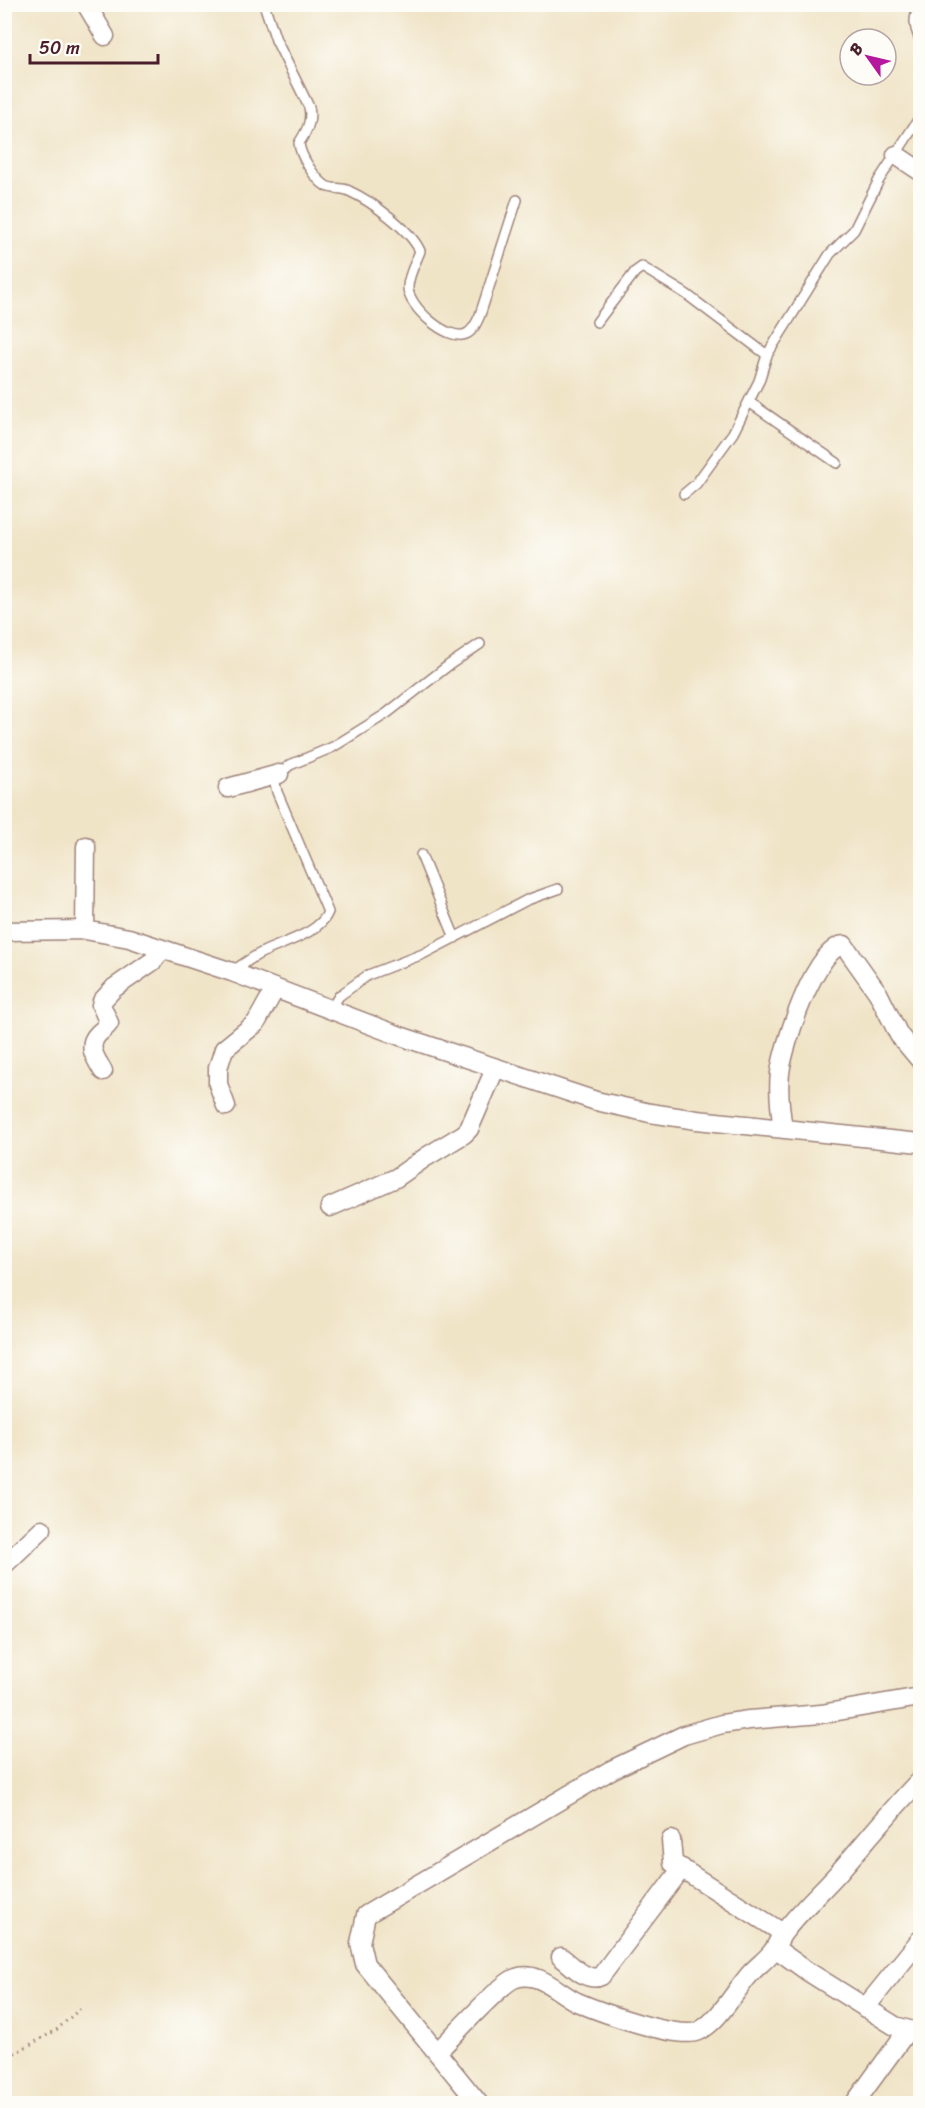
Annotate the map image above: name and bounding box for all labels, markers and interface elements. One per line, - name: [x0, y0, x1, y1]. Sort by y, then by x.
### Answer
- scale bar: [30, 27, 158, 65]
- north arrow: [838, 27, 898, 87]
- text: 50 m: [39, 32, 80, 64]
- text: B: [841, 36, 871, 61]

